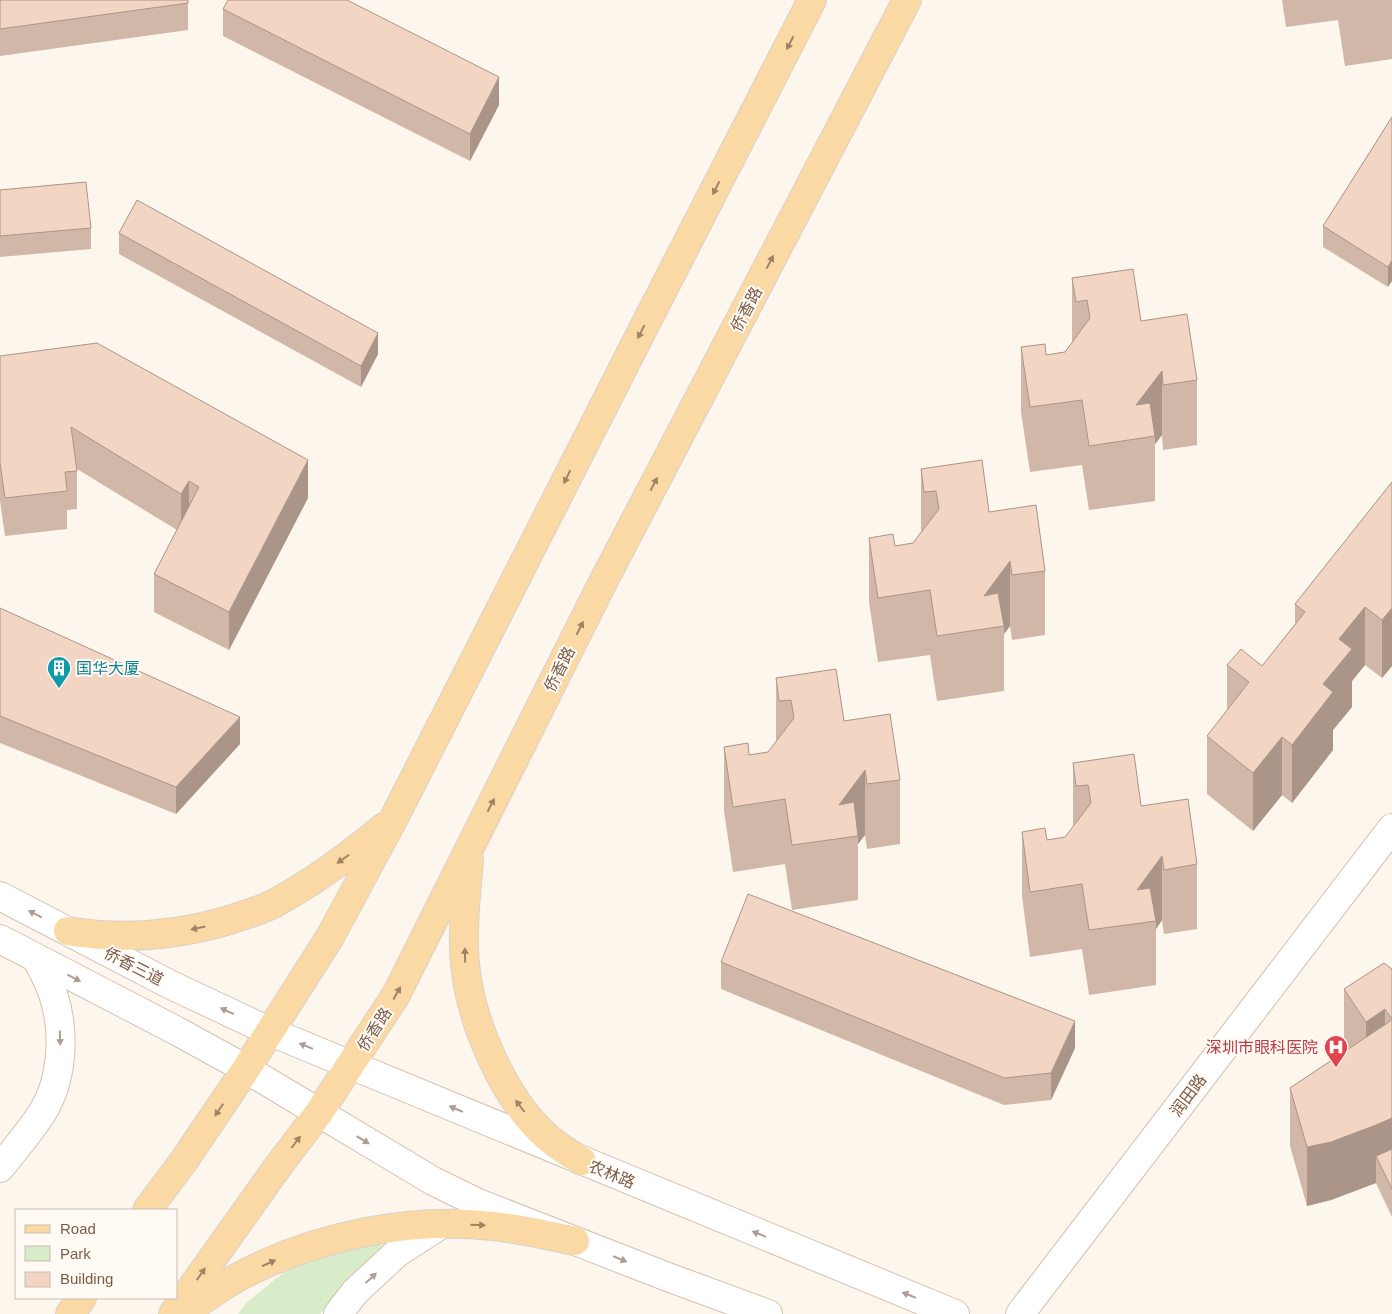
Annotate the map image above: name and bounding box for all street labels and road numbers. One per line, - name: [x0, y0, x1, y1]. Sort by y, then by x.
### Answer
- street label: 侨香路: [728, 284, 765, 334]
- street label: 侨香路: [541, 644, 578, 694]
- street label: 侨香三道: [101, 944, 166, 989]
- street label: 侨香路: [354, 1005, 395, 1054]
- street label: 润田路: [1167, 1071, 1210, 1120]
- street label: 农林路: [586, 1158, 637, 1191]

